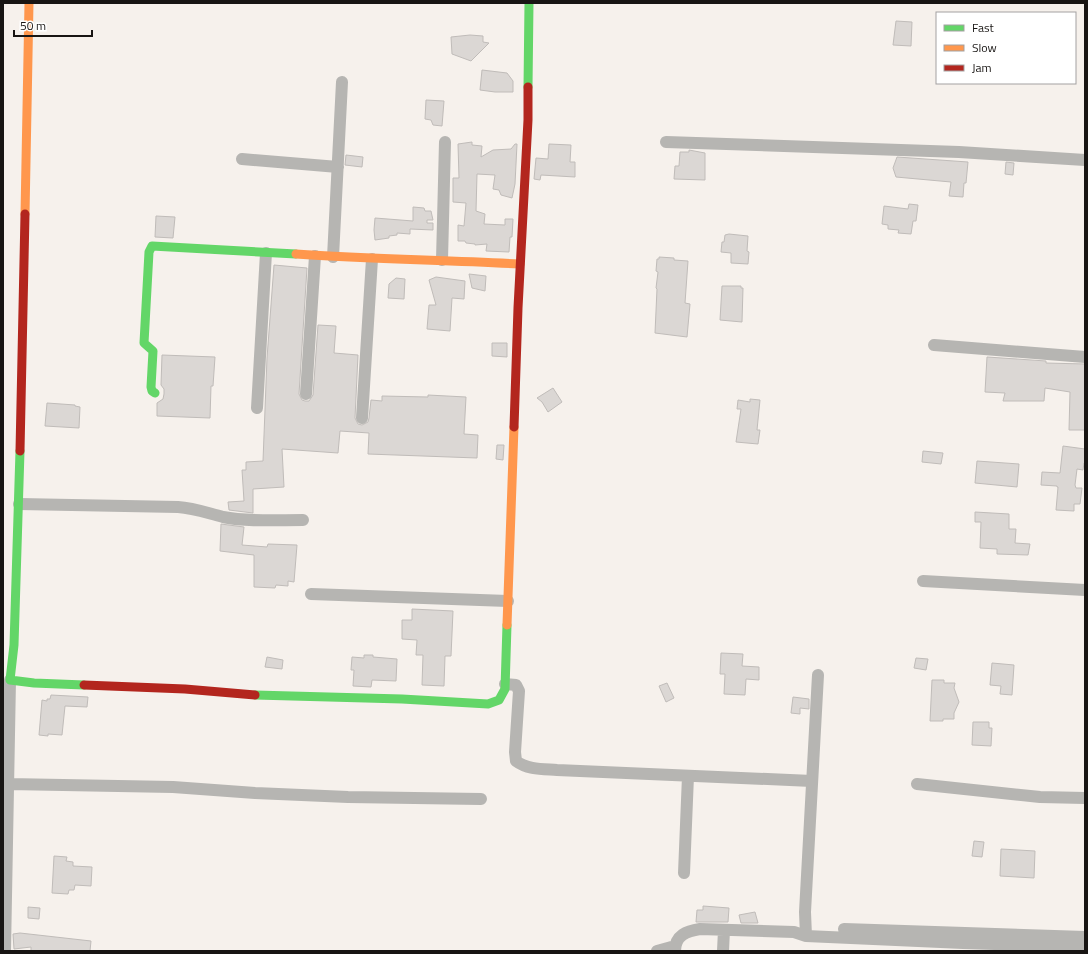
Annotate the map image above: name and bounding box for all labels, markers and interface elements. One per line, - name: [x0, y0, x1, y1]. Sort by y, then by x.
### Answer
- scale bar: [14, 12, 92, 38]
- legend: [936, 12, 1076, 84]
- text: 50 m: [20, 16, 46, 35]
- text: Fast: [972, 18, 995, 37]
- text: Slow: [972, 38, 997, 57]
- text: Jam: [972, 58, 992, 77]

